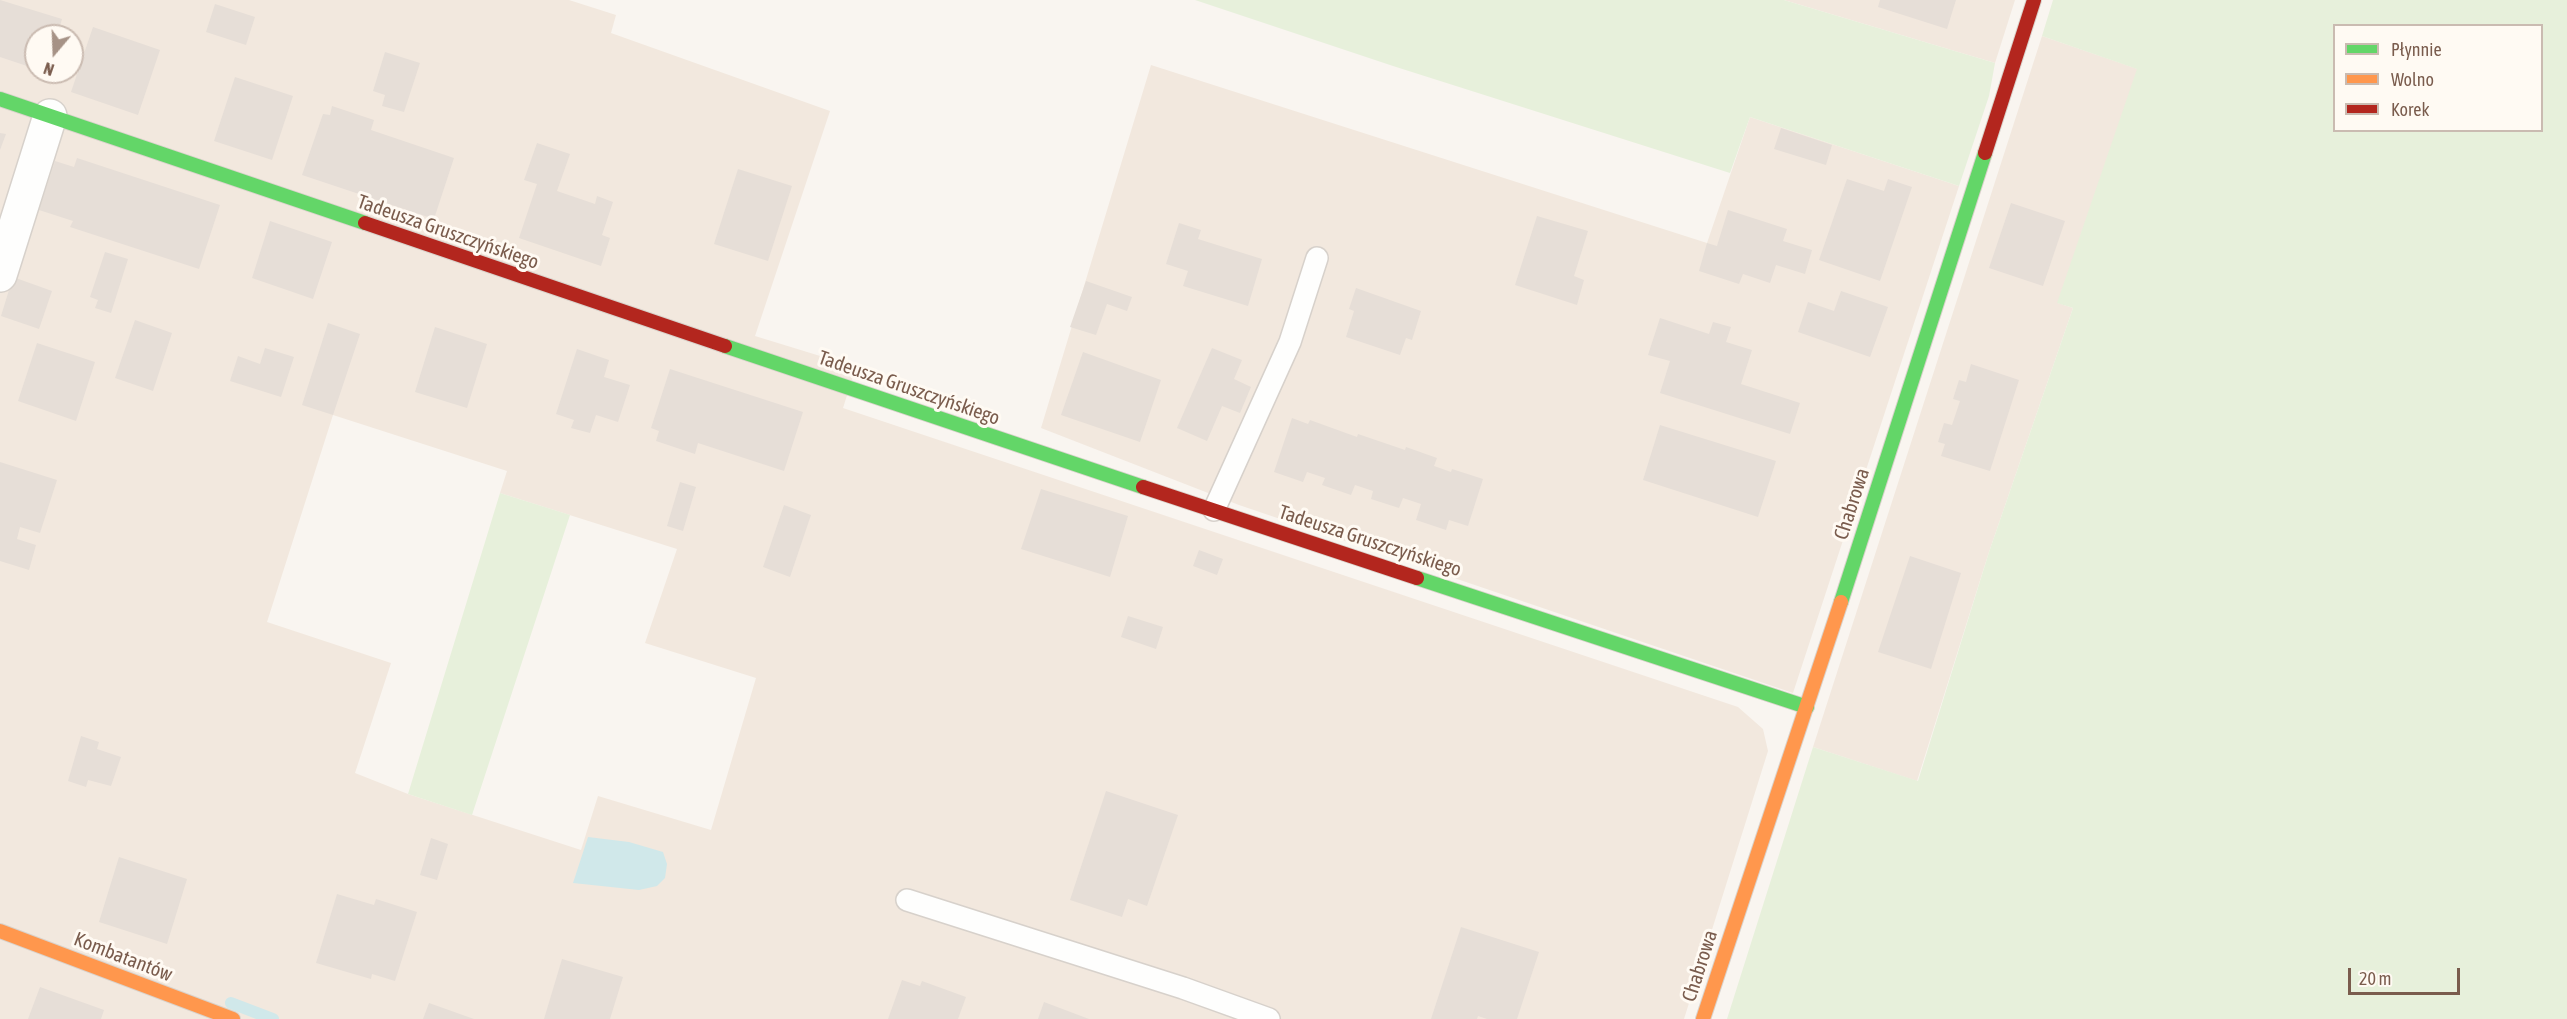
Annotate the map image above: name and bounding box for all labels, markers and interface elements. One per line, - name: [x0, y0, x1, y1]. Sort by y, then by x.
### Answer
- north arrow: [24, 24, 84, 84]
- legend: [2333, 24, 2543, 132]
- text: Płynnie: [2391, 39, 2442, 60]
- text: N: [41, 59, 56, 79]
- text: Wolno: [2391, 69, 2434, 90]
- text: Korek: [2391, 99, 2429, 120]
- street label: Tadeusza Gruszczyńskiego: [354, 190, 542, 274]
- street label: Tadeusza Gruszczyńskiego: [815, 346, 1003, 430]
- street label: Chabrowa: [1829, 465, 1875, 543]
- street label: Tadeusza Gruszczyńskiego: [1276, 500, 1464, 582]
- street label: Kombatantów: [70, 927, 176, 987]
- street label: Chabrowa: [1677, 927, 1723, 1005]
- scale bar: [2351, 956, 2464, 994]
- text: 20 m: [2359, 968, 2391, 989]

